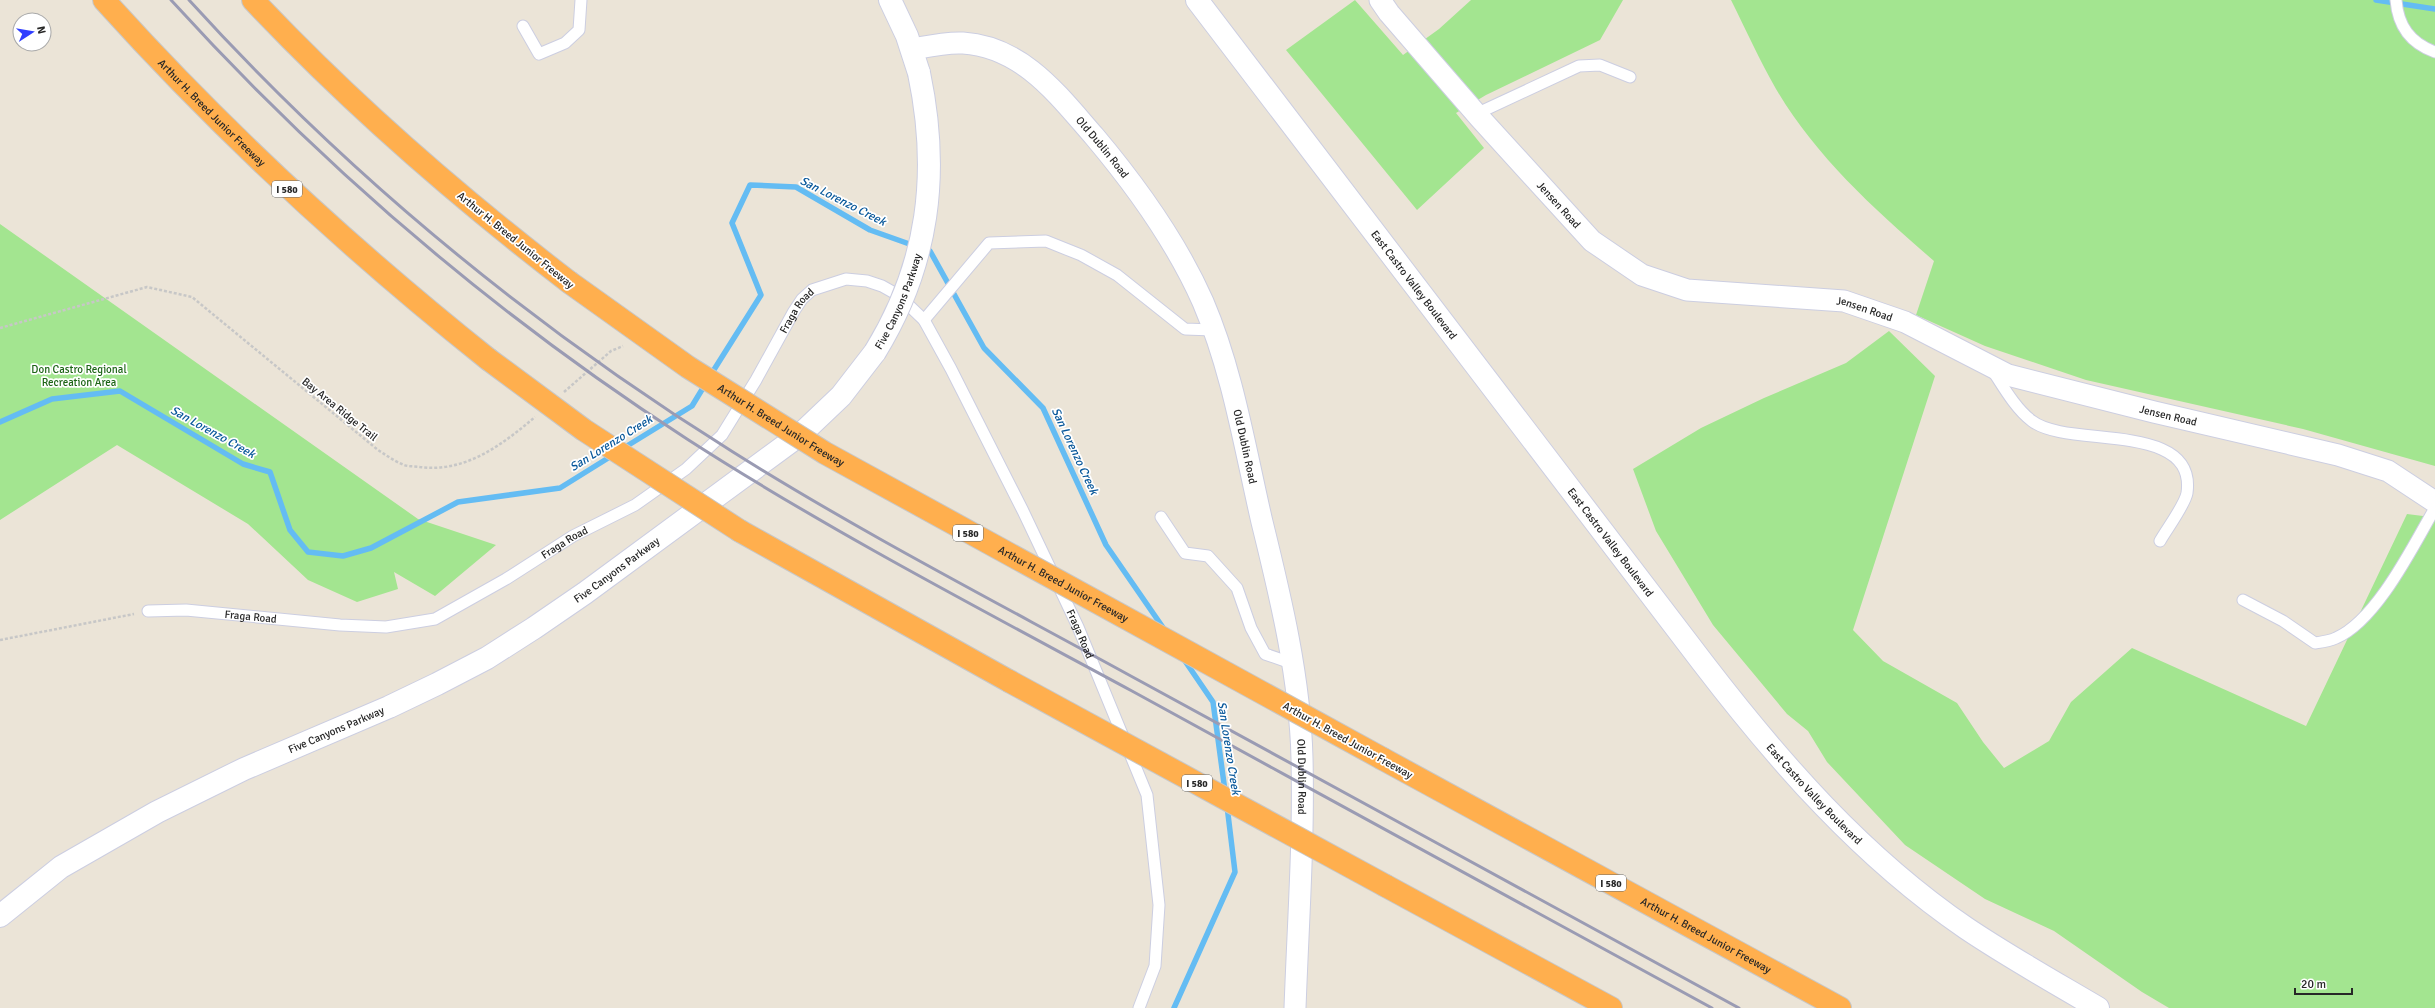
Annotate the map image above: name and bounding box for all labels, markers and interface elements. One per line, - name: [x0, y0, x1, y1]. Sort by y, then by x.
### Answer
- north arrow: [12, 12, 52, 52]
- text: N: [34, 25, 48, 35]
- street label: Arthur H. Breed Junior Freeway: [155, 57, 269, 170]
- street label: Old Dublin Road: [1073, 114, 1131, 181]
- water label: San Lorenzo Creek: [797, 173, 889, 230]
- street label: Jensen Road: [1534, 179, 1583, 231]
- road number: I 580: [272, 181, 302, 197]
- street label: Arthur H. Breed Junior Freeway: [455, 189, 577, 292]
- street label: East Castro Valley Boulevard: [1368, 228, 1460, 342]
- street label: Five Canyons Parkway: [872, 251, 925, 352]
- street label: Fraga Road: [777, 285, 817, 336]
- street label: Jensen Road: [1836, 294, 1894, 324]
- park label: Don Castro Regional Recreation Area: [31, 363, 127, 389]
- street label: Bay Area Ridge Trail: [299, 375, 380, 444]
- street label: Arthur H. Breed Junior Freeway: [715, 381, 847, 470]
- water label: San Lorenzo Creek: [168, 403, 259, 462]
- street label: Jensen Road: [2138, 403, 2198, 429]
- water label: San Lorenzo Creek: [1048, 405, 1102, 498]
- street label: Old Dublin Road: [1230, 408, 1259, 485]
- water label: San Lorenzo Creek: [567, 412, 656, 475]
- street label: East Castro Valley Boulevard: [1565, 485, 1656, 600]
- street label: Fraga Road: [539, 524, 590, 562]
- road number: I 580: [953, 525, 983, 541]
- street label: Five Canyons Parkway: [571, 534, 663, 606]
- street label: Arthur H. Breed Junior Freeway: [996, 543, 1131, 626]
- street label: Fraga Road: [1064, 607, 1096, 661]
- street label: Fraga Road: [224, 608, 278, 626]
- street label: Arthur H. Breed Junior Freeway: [1281, 699, 1416, 782]
- water label: San Lorenzo Creek: [1214, 700, 1243, 797]
- street label: Five Canyons Parkway: [286, 704, 387, 756]
- street label: Old Dublin Road: [1294, 739, 1308, 815]
- street label: East Castro Valley Boulevard: [1764, 741, 1865, 847]
- road number: I 580: [1182, 775, 1212, 791]
- road number: I 580: [1596, 875, 1626, 891]
- street label: Arthur H. Breed Junior Freeway: [1638, 895, 1774, 977]
- scale bar: [2295, 970, 2352, 996]
- text: 20 m: [2301, 977, 2326, 992]

